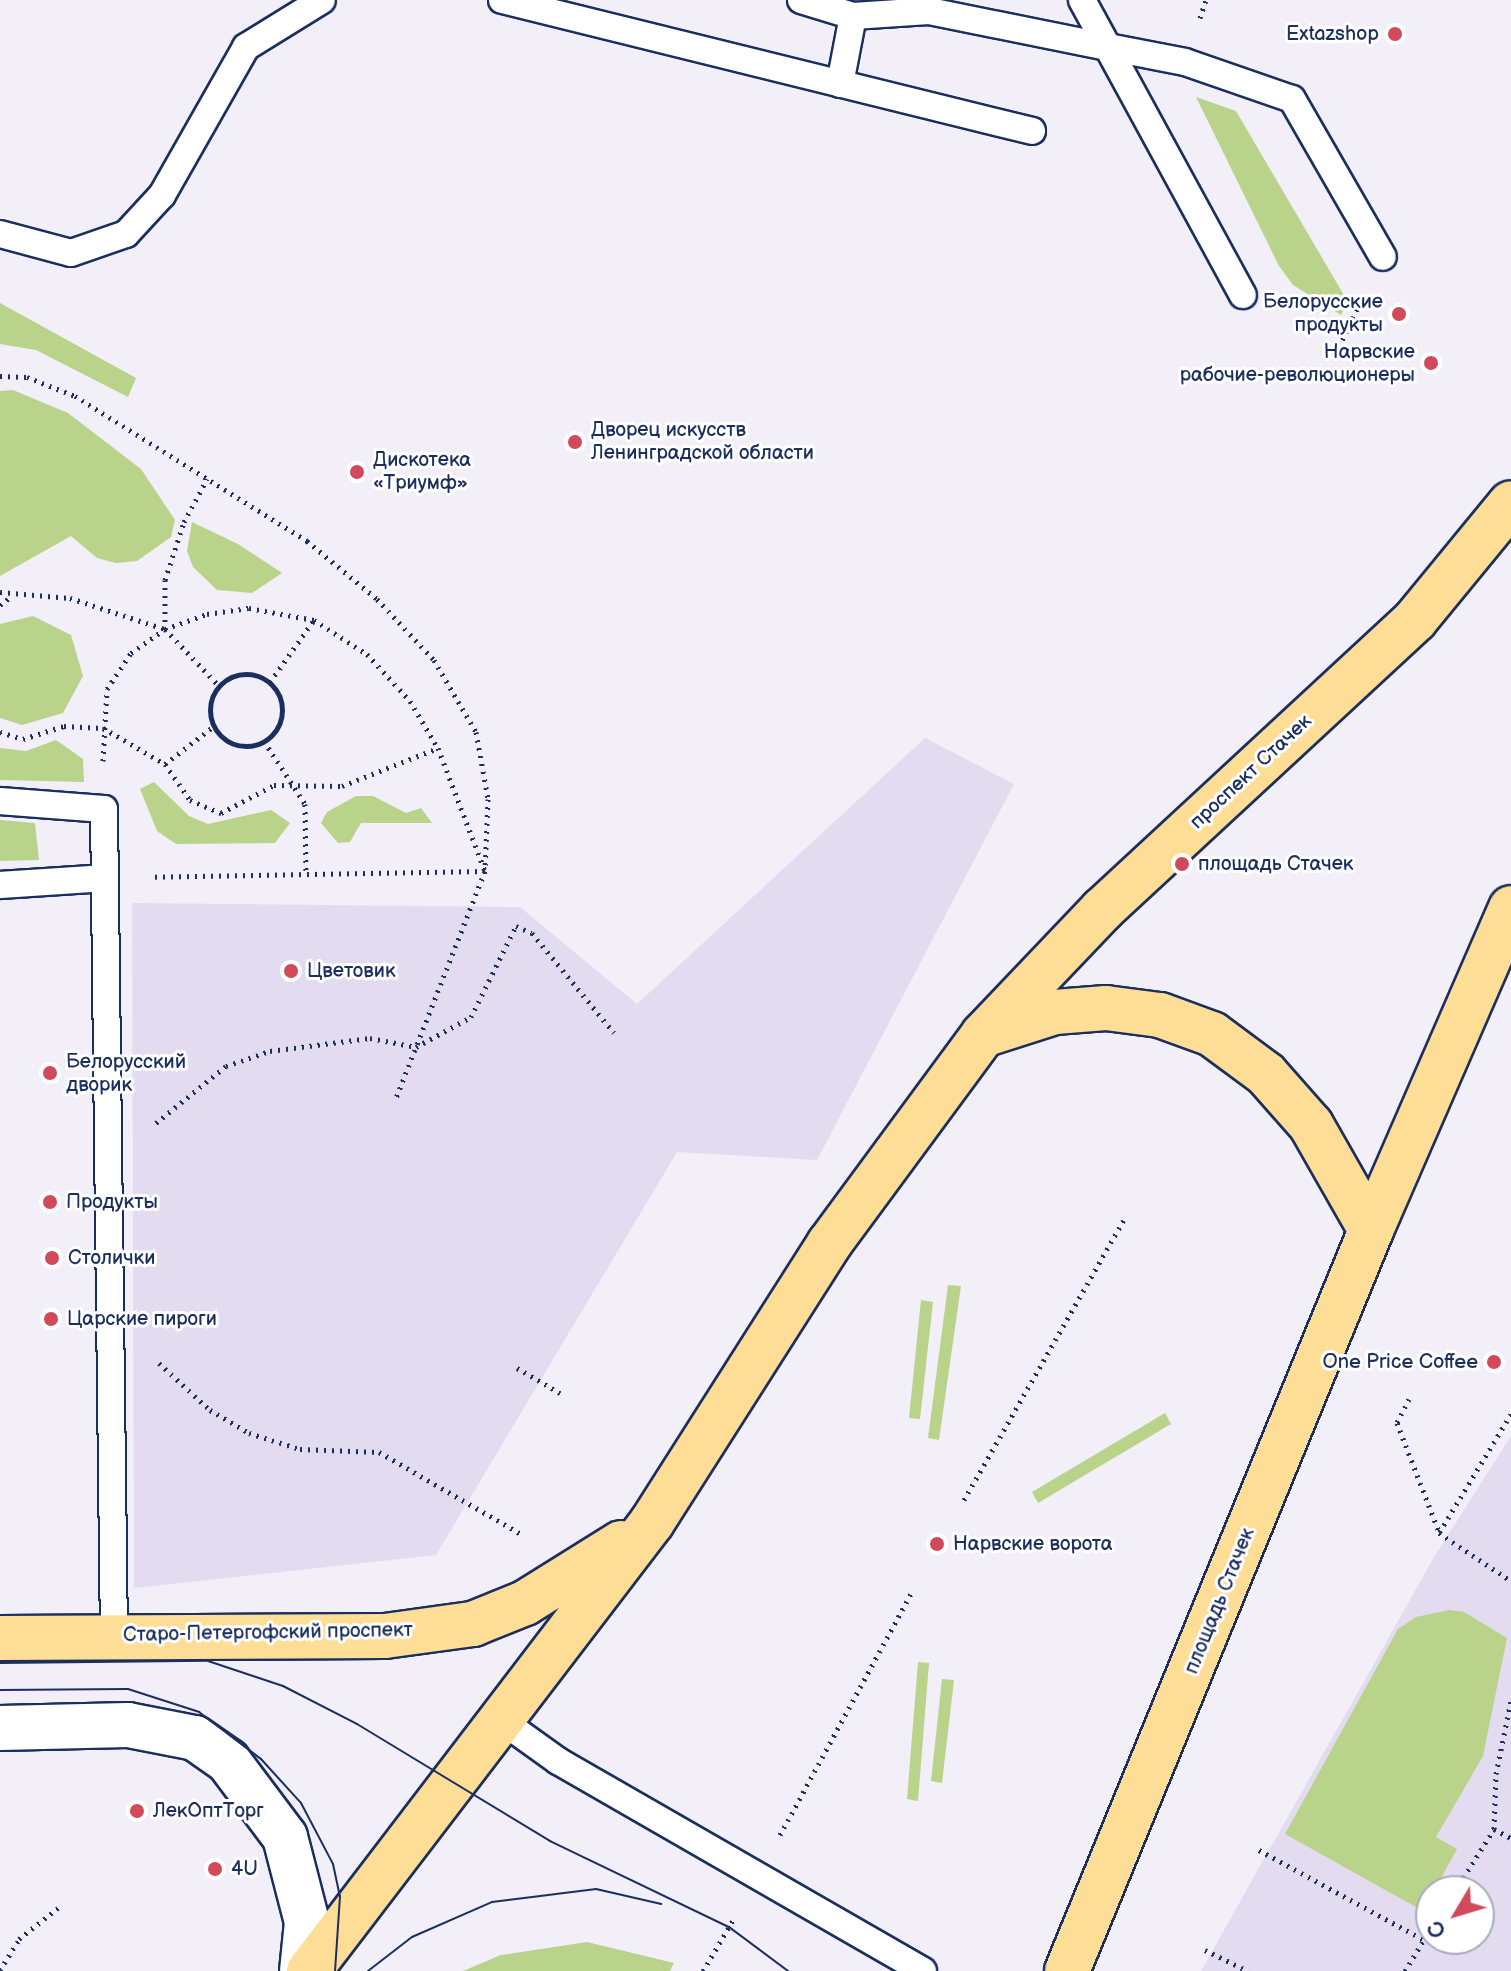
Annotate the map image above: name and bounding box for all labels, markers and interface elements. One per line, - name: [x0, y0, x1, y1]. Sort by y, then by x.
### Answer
- place label: Extazshop: [1286, 22, 1379, 46]
- marker: Extazshop: [1386, 25, 1404, 43]
- place label: Белорусские продукты: [1263, 290, 1383, 337]
- marker: Белорусские продукты: [1390, 305, 1408, 323]
- place label: Нарвские рабочие-революционеры: [1180, 340, 1415, 387]
- marker: Нарвские рабочие-революционеры: [1422, 354, 1440, 372]
- place label: Дворец искусств Ленинградской области: [591, 418, 814, 465]
- marker: Дворец искусств Ленинградской области: [566, 433, 584, 451]
- place label: Дискотека «Триумф»: [373, 448, 471, 495]
- marker: Дискотека «Триумф»: [348, 463, 366, 481]
- street label: проспект Стачек: [1185, 709, 1317, 835]
- place label: площадь Стачек: [1198, 852, 1353, 876]
- marker: площадь Стачек: [1173, 855, 1191, 873]
- place label: Цветовик: [307, 959, 396, 983]
- marker: Цветовик: [282, 962, 300, 980]
- place label: Белорусский дворик: [66, 1050, 186, 1097]
- marker: Белорусский дворик: [41, 1064, 59, 1082]
- place label: Продукты: [66, 1190, 158, 1214]
- marker: Продукты: [41, 1193, 59, 1211]
- place label: Столички: [68, 1246, 155, 1270]
- marker: Столички: [43, 1249, 61, 1267]
- place label: Царские пироги: [67, 1307, 217, 1331]
- marker: Царские пироги: [42, 1310, 60, 1328]
- place label: One Price Coffee: [1323, 1350, 1478, 1374]
- marker: One Price Coffee: [1485, 1353, 1503, 1371]
- street label: площадь Стачек: [1180, 1524, 1260, 1678]
- place label: Нарвские ворота: [953, 1532, 1112, 1556]
- marker: Нарвские ворота: [928, 1535, 946, 1553]
- street label: Старо-Петергофский проспект: [123, 1618, 413, 1648]
- place label: ЛекОптТорг: [153, 1799, 264, 1823]
- marker: ЛекОптТорг: [128, 1802, 146, 1820]
- place label: 4U: [231, 1857, 258, 1881]
- marker: 4U: [206, 1860, 224, 1878]
- north arrow: [1415, 1875, 1495, 1955]
- text: С: [1422, 1915, 1453, 1943]

